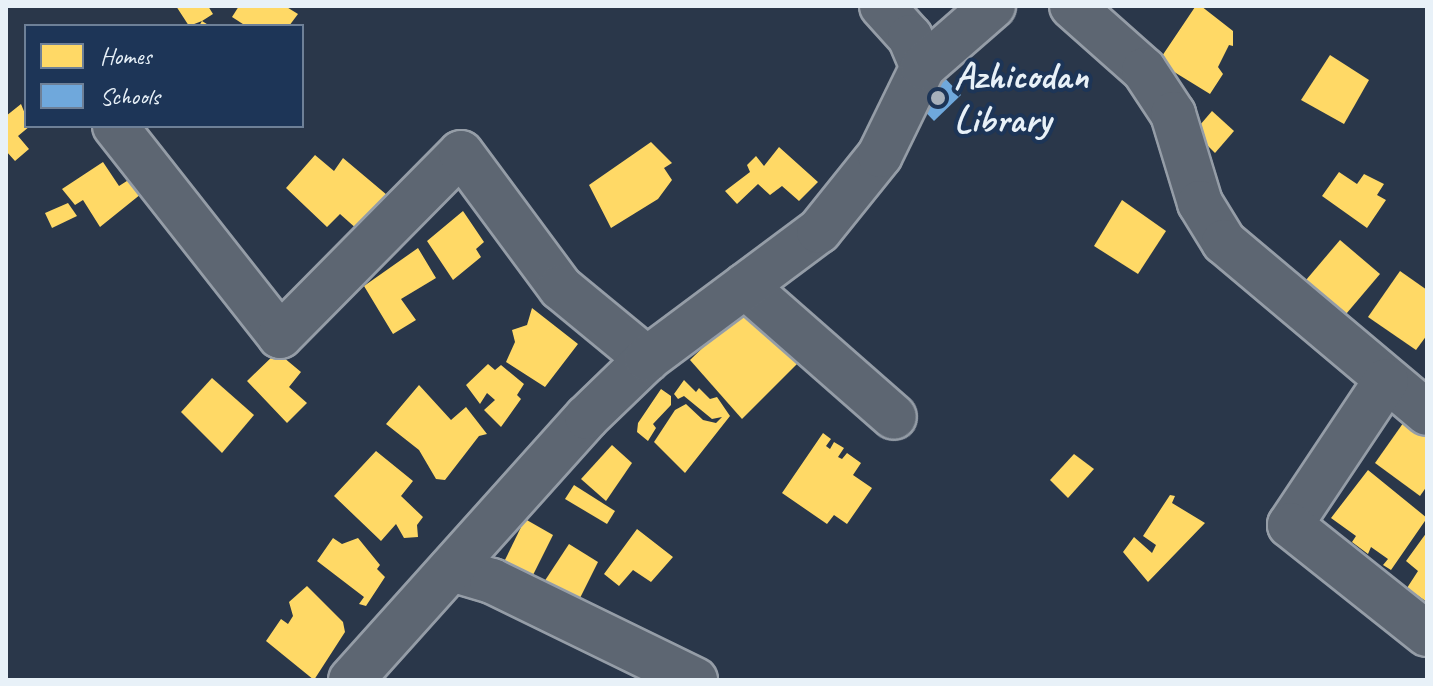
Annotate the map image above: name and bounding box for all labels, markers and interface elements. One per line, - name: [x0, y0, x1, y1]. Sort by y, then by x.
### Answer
- legend: [24, 24, 304, 128]
- text: Homes: [100, 41, 151, 71]
- place label: Azhicodan Library: [954, 53, 1088, 142]
- text: Schools: [100, 81, 160, 111]
- marker: Azhicodan Library: [929, 89, 947, 107]

